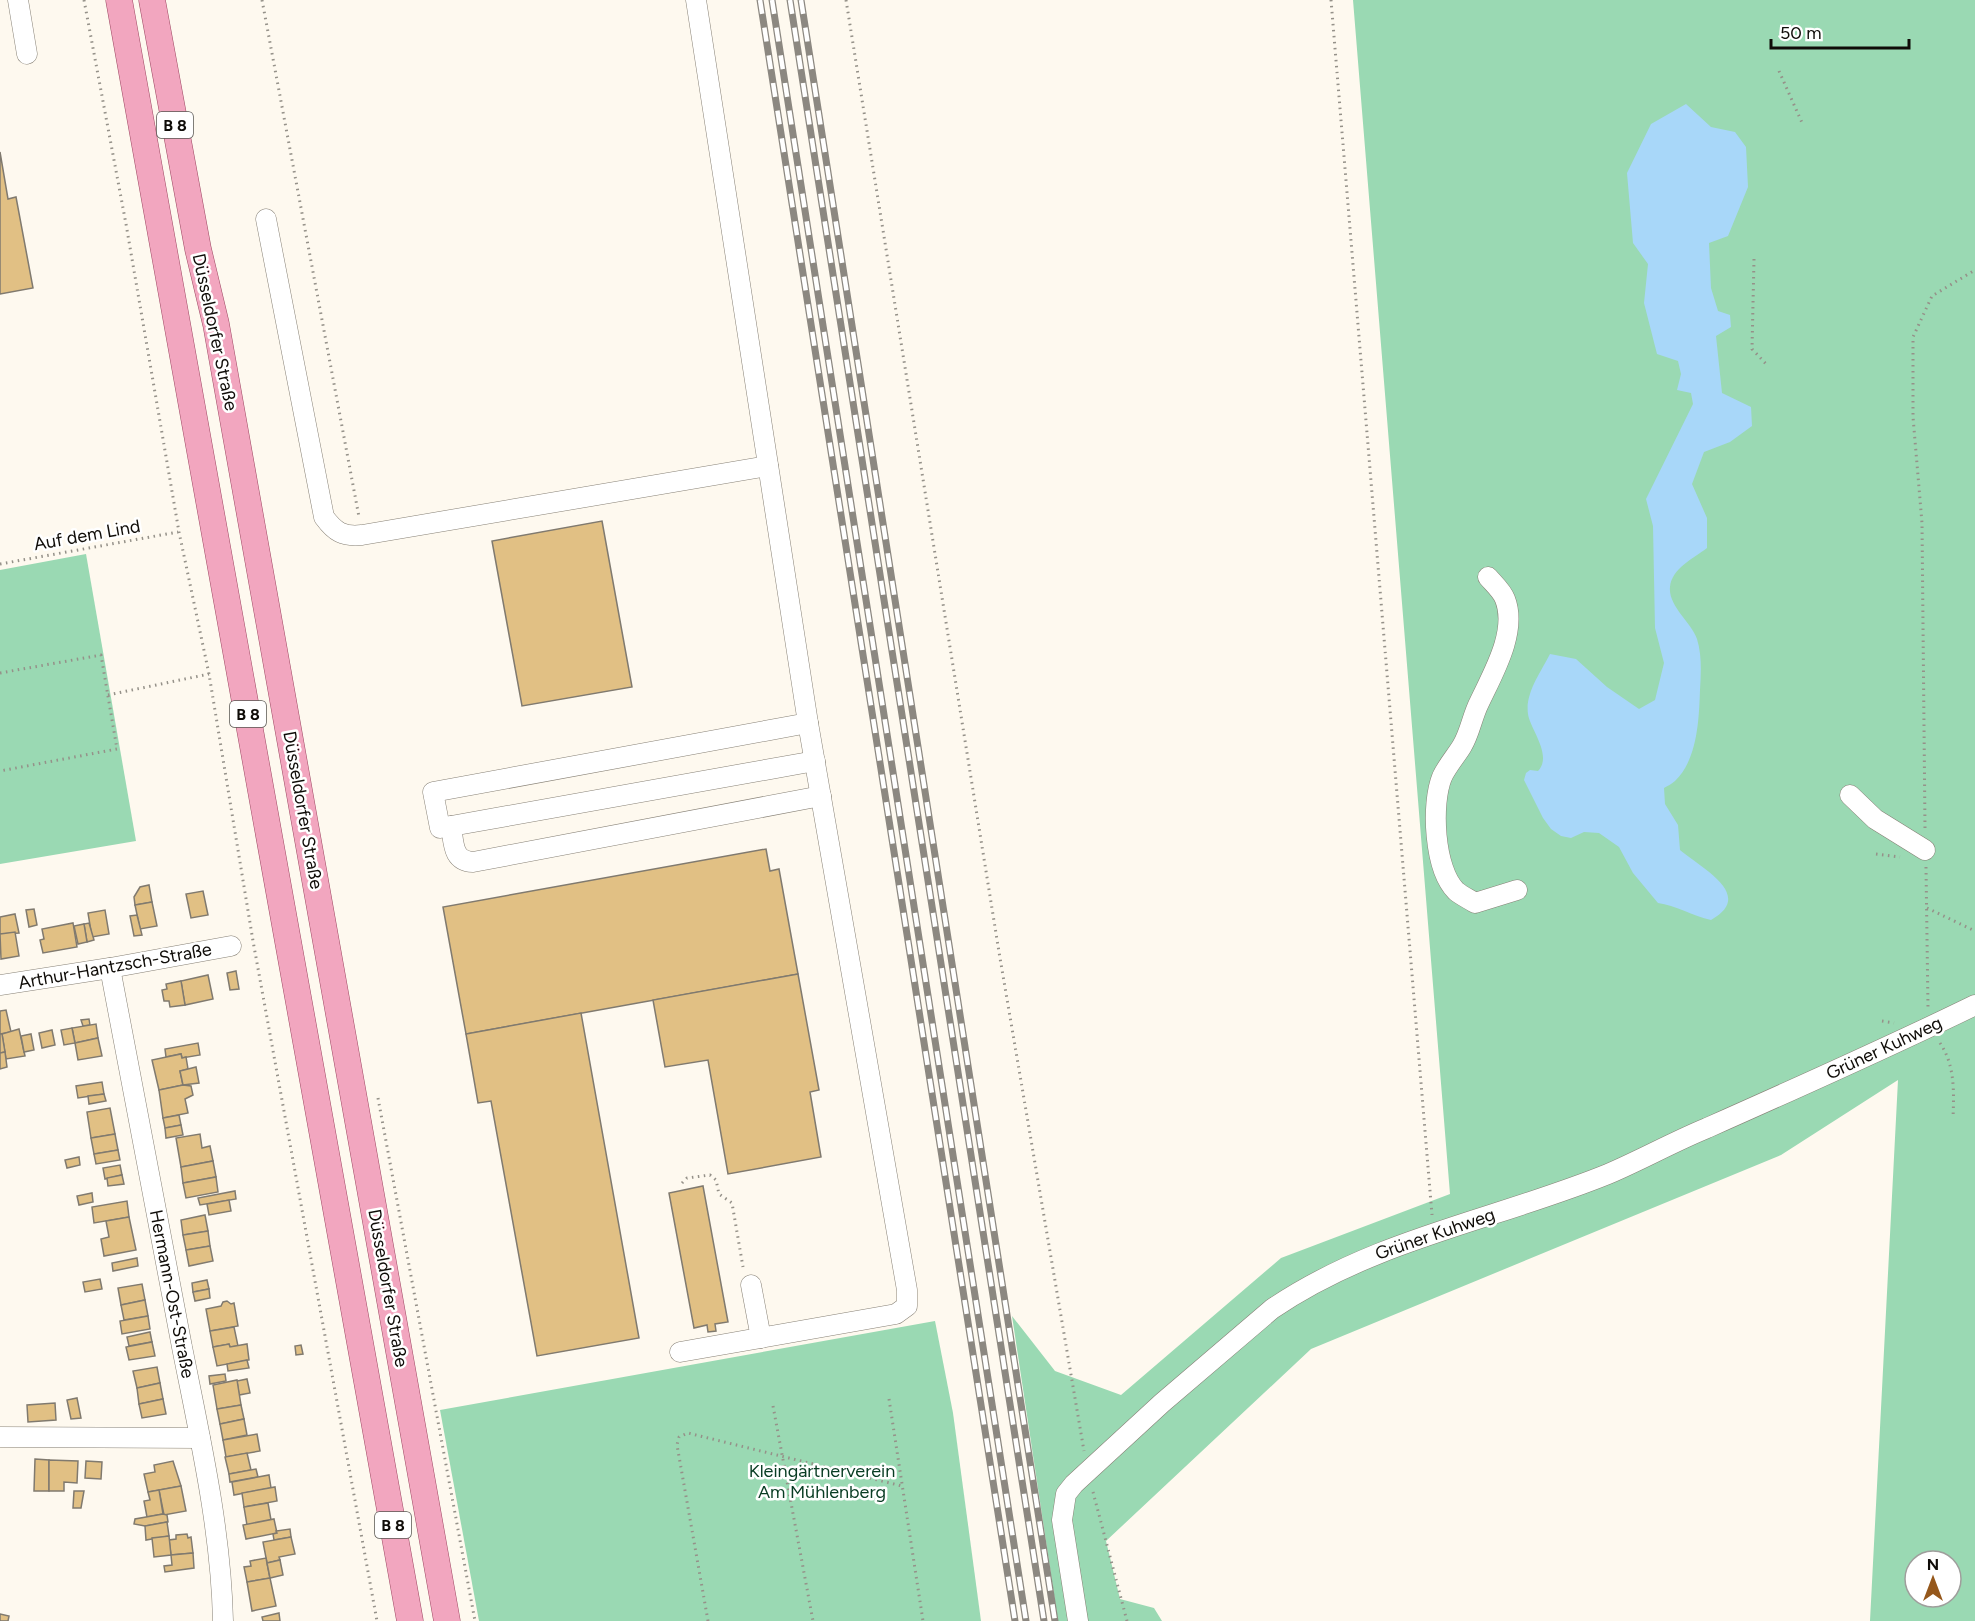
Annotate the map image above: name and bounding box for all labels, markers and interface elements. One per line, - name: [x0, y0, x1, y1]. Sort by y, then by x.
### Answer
- scale bar: [1771, 12, 1909, 50]
- text: 50 m: [1780, 22, 1822, 44]
- road number: B 8: [157, 112, 193, 138]
- street label: Düsseldorfer Straße: [188, 251, 242, 413]
- street label: Auf dem Lind: [32, 515, 142, 555]
- road number: B 8: [230, 701, 266, 727]
- street label: Düsseldorfer Straße: [278, 729, 328, 891]
- street label: Arthur-Hantzsch-Straße: [17, 938, 214, 994]
- street label: Grüner Kuhweg: [1823, 1012, 1945, 1084]
- street label: Grüner Kuhweg: [1372, 1203, 1498, 1265]
- street label: Düsseldorfer Straße: [363, 1207, 413, 1369]
- street label: Hermann-Ost-Straße: [145, 1208, 199, 1380]
- park label: Kleingärtnerverein Am Mühlenberg: [749, 1460, 895, 1503]
- road number: B 8: [375, 1512, 411, 1538]
- north arrow: [1903, 1549, 1963, 1609]
- text: N: [1927, 1555, 1939, 1574]

